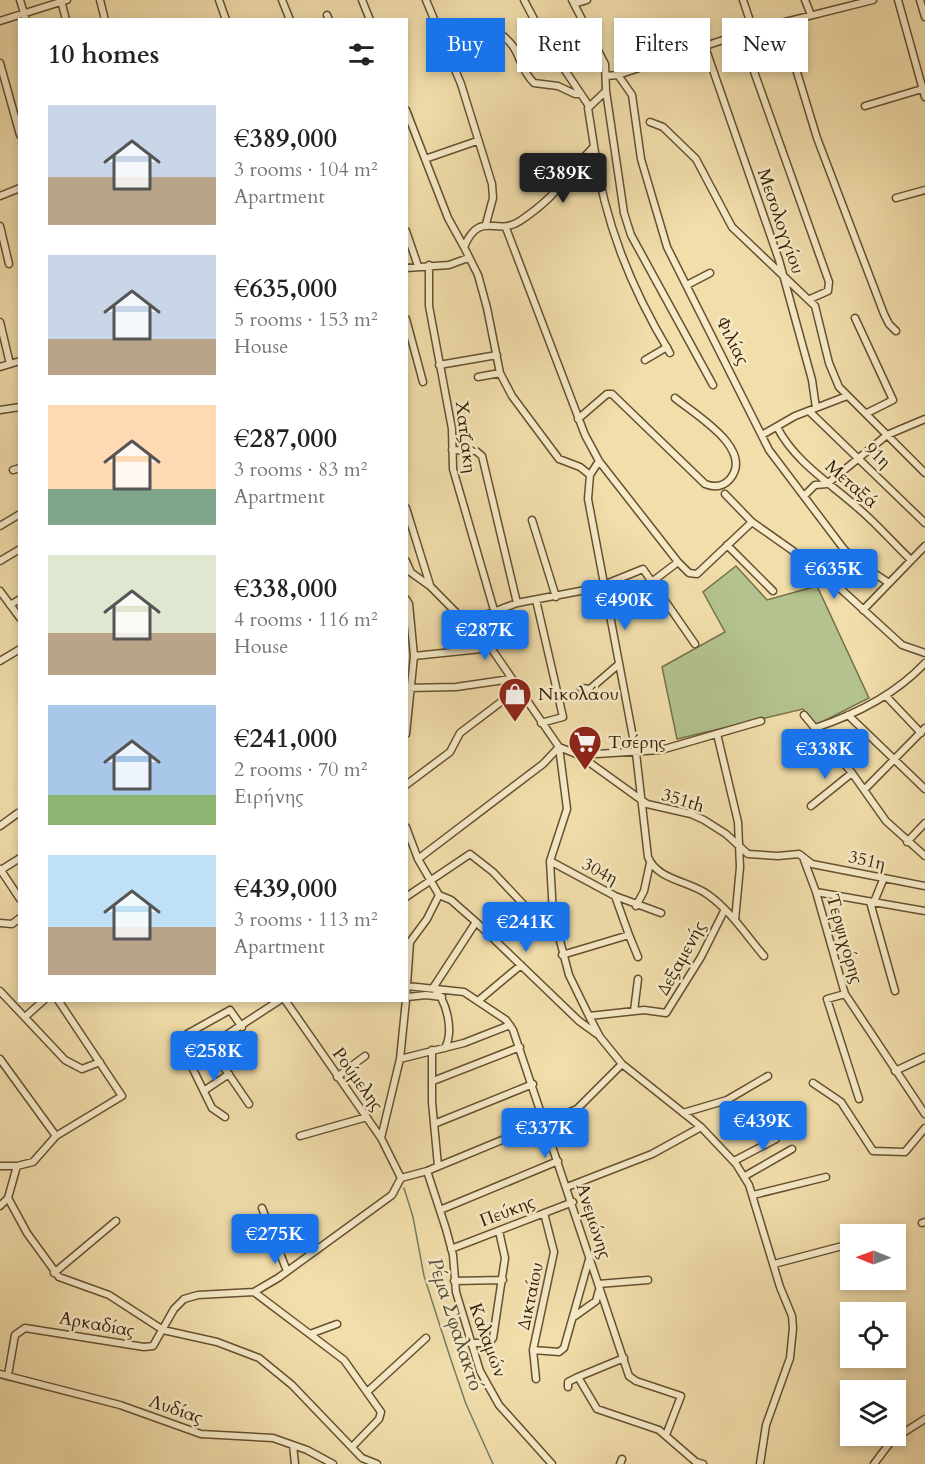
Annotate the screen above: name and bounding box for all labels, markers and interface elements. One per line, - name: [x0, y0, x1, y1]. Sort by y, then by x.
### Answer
- chip: Buy: [426, 18, 505, 72]
- chip: Rent: [517, 18, 602, 72]
- chip: Filters: [614, 18, 710, 72]
- chip: New: [722, 18, 808, 72]
- text: 10 homes: [48, 37, 159, 72]
- icon: filters: [345, 38, 378, 71]
- text: €389,000: [234, 121, 337, 156]
- icon: home: [96, 129, 168, 201]
- pin: €389K: [521, 153, 605, 204]
- text: 3 rooms · 104 m²: [234, 156, 378, 183]
- text: €389K: [534, 159, 592, 186]
- street label: Μεσολογγίου: [751, 165, 810, 277]
- text: Apartment: [234, 183, 325, 210]
- text: €635,000: [234, 271, 337, 306]
- icon: home: [96, 279, 168, 351]
- text: 5 rooms · 153 m²: [234, 306, 378, 333]
- street label: Φιλίας: [710, 313, 755, 370]
- text: House: [234, 333, 288, 360]
- street label: Χατζάκη: [449, 400, 482, 474]
- text: €287,000: [234, 421, 337, 456]
- icon: home: [96, 429, 168, 501]
- street label: 91η: [859, 437, 896, 474]
- street label: Μεταξά: [820, 454, 884, 515]
- text: 3 rooms · 83 m²: [234, 456, 367, 483]
- text: Apartment: [234, 483, 325, 510]
- pin: €635K: [792, 549, 876, 600]
- text: €635K: [805, 555, 863, 582]
- text: €338,000: [234, 571, 337, 606]
- icon: home: [96, 579, 168, 651]
- pin: €490K: [583, 580, 667, 631]
- text: €490K: [596, 586, 654, 613]
- text: 4 rooms · 116 m²: [234, 606, 378, 633]
- pin: €287K: [443, 610, 527, 661]
- text: €287K: [456, 616, 514, 643]
- text: House: [234, 633, 288, 660]
- shop icon: Νικολάου: [497, 676, 533, 723]
- place label: Νικολάου: [538, 682, 619, 707]
- text: €241,000: [234, 721, 337, 756]
- supermarket icon: Τσέρης: [567, 724, 603, 771]
- icon: home: [96, 729, 168, 801]
- pin: €338K: [783, 729, 867, 780]
- place label: Τσέρης: [608, 730, 666, 755]
- text: €338K: [796, 735, 854, 762]
- text: 2 rooms · 70 m²: [234, 756, 367, 783]
- street label: 351th: [659, 782, 707, 819]
- text: Ειρήνης: [234, 783, 304, 810]
- street label: 351η: [846, 844, 888, 877]
- street label: 304η: [578, 852, 622, 891]
- text: €439,000: [234, 871, 337, 906]
- icon: home: [96, 879, 168, 951]
- street label: Τερψιχόρης: [820, 891, 869, 987]
- pin: €241K: [484, 902, 568, 953]
- text: 3 rooms · 113 m²: [234, 906, 378, 933]
- text: €241K: [497, 908, 555, 935]
- street label: Δεξαμενής: [651, 916, 712, 1000]
- text: Apartment: [234, 933, 325, 960]
- pin: €258K: [172, 1031, 256, 1082]
- text: €258K: [185, 1037, 243, 1064]
- street label: Ρούμελης: [326, 1042, 389, 1116]
- pin: €439K: [721, 1101, 805, 1152]
- text: €439K: [734, 1107, 792, 1134]
- pin: €337K: [503, 1108, 587, 1159]
- text: €337K: [516, 1114, 574, 1141]
- street label: Ανεμώνης: [570, 1180, 618, 1263]
- street label: Πεύκης: [476, 1189, 539, 1233]
- pin: €275K: [233, 1214, 317, 1265]
- text: €275K: [246, 1220, 304, 1247]
- north arrow: [840, 1224, 906, 1290]
- map controls: [840, 1224, 906, 1446]
- water label: Ρέμα Σφαλακτό: [421, 1254, 490, 1394]
- street label: Δικταίου: [511, 1260, 550, 1332]
- street label: Καλαμών: [463, 1300, 512, 1381]
- button: locate: [840, 1302, 906, 1368]
- street label: Αρκαδίας: [57, 1306, 137, 1343]
- button: layers: [840, 1380, 906, 1446]
- street label: Λυδίας: [146, 1389, 206, 1430]

